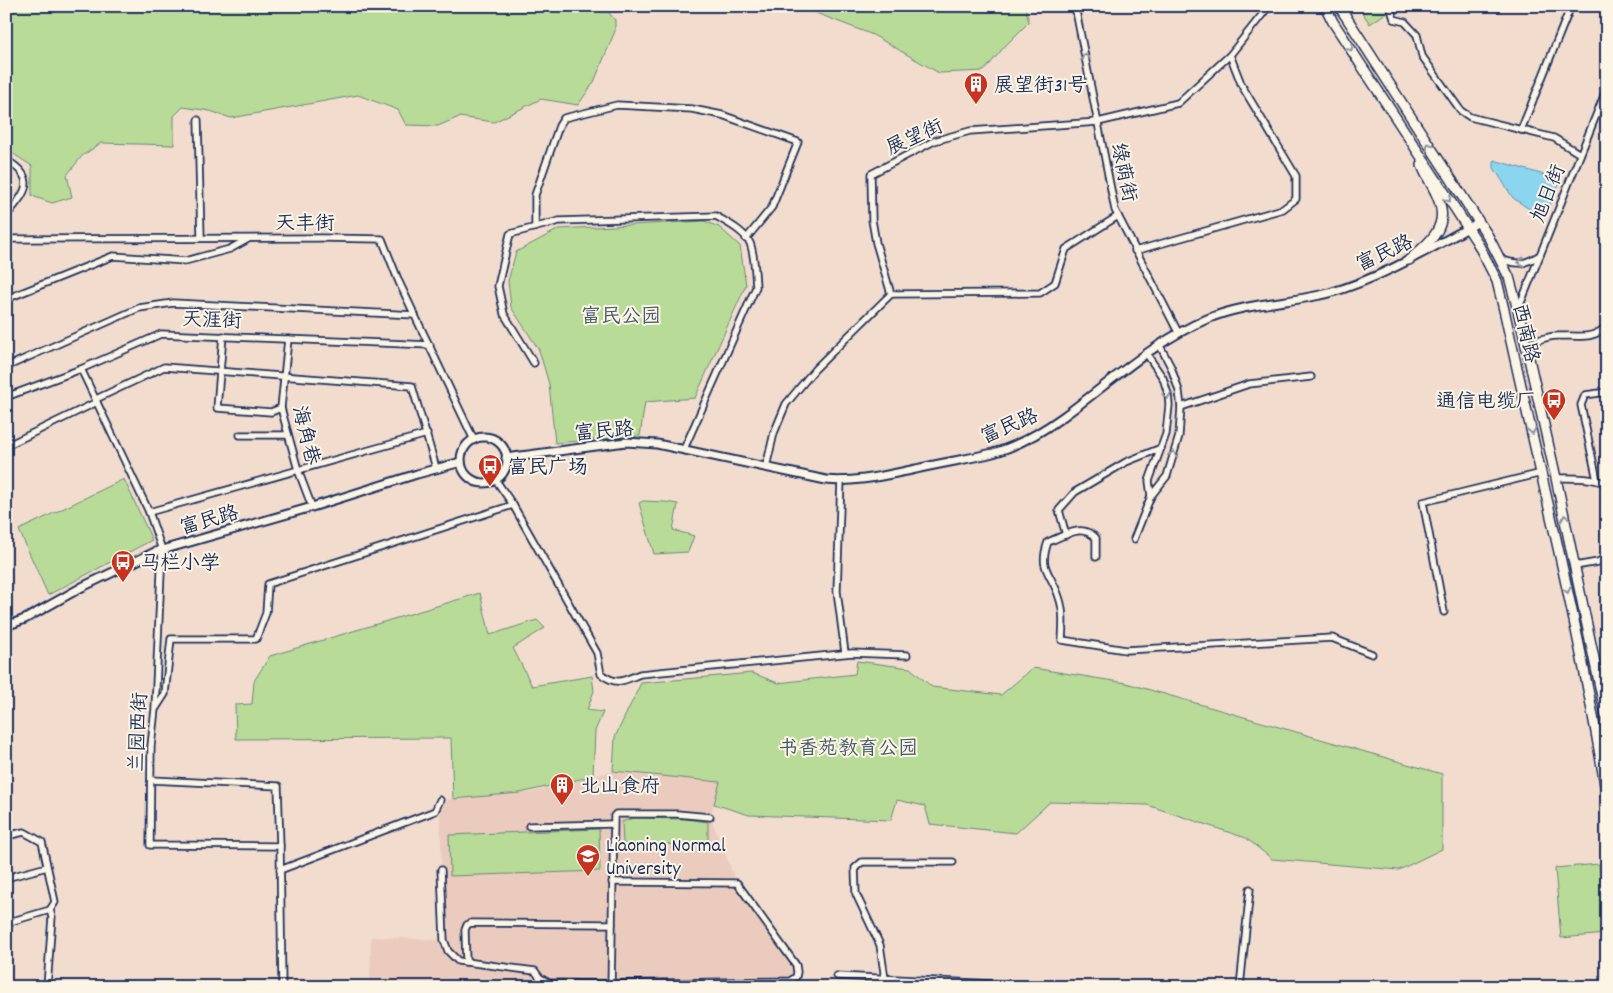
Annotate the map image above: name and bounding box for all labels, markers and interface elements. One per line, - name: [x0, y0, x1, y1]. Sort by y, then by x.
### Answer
- one-way arrow: [1344, 42, 1353, 52]
- one-way arrow: [1080, 53, 1091, 61]
- building icon: 展望街31号: [963, 71, 989, 105]
- place label: 展望街31号: [994, 73, 1087, 101]
- street label: 展望街: [882, 114, 948, 164]
- street label: 绿荫街: [1102, 140, 1142, 205]
- one-way arrow: [1426, 142, 1435, 151]
- street label: 旭日街: [1526, 161, 1574, 227]
- one-way arrow: [1442, 193, 1452, 202]
- street label: 天丰街: [275, 211, 335, 239]
- street label: 富民路: [1352, 229, 1419, 280]
- one-way arrow: [1516, 256, 1524, 267]
- street label: 西南路: [1504, 301, 1545, 367]
- park label: 富民公园: [581, 304, 661, 332]
- street label: 天涯街: [181, 307, 242, 337]
- bus stop icon: 通信电缆厂: [1541, 387, 1567, 421]
- place label: 通信电缆厂: [1436, 389, 1536, 417]
- one-way arrow: [1162, 391, 1172, 400]
- street label: 海角巷: [283, 403, 325, 469]
- street label: 富民路: [977, 403, 1044, 452]
- street label: 富民路: [573, 416, 636, 450]
- one-way arrow: [1526, 427, 1537, 436]
- one-way arrow: [1168, 451, 1178, 459]
- bus stop icon: 富民广场: [477, 453, 503, 487]
- place label: 富民广场: [508, 455, 588, 483]
- street label: 富民路: [177, 500, 243, 544]
- one-way arrow: [1560, 513, 1571, 522]
- bus stop icon: 马栏小学: [110, 549, 136, 583]
- place label: 马栏小学: [140, 551, 220, 579]
- one-way arrow: [1561, 586, 1572, 595]
- street label: 兰园西街: [124, 691, 156, 773]
- park label: 书香苑教育公园: [778, 736, 918, 764]
- building icon: 北山食府: [549, 772, 575, 806]
- place label: 北山食府: [580, 774, 660, 802]
- place label: Liaoning Normal University: [606, 833, 726, 884]
- school or university icon: Liaoning Normal University: [575, 843, 601, 877]

